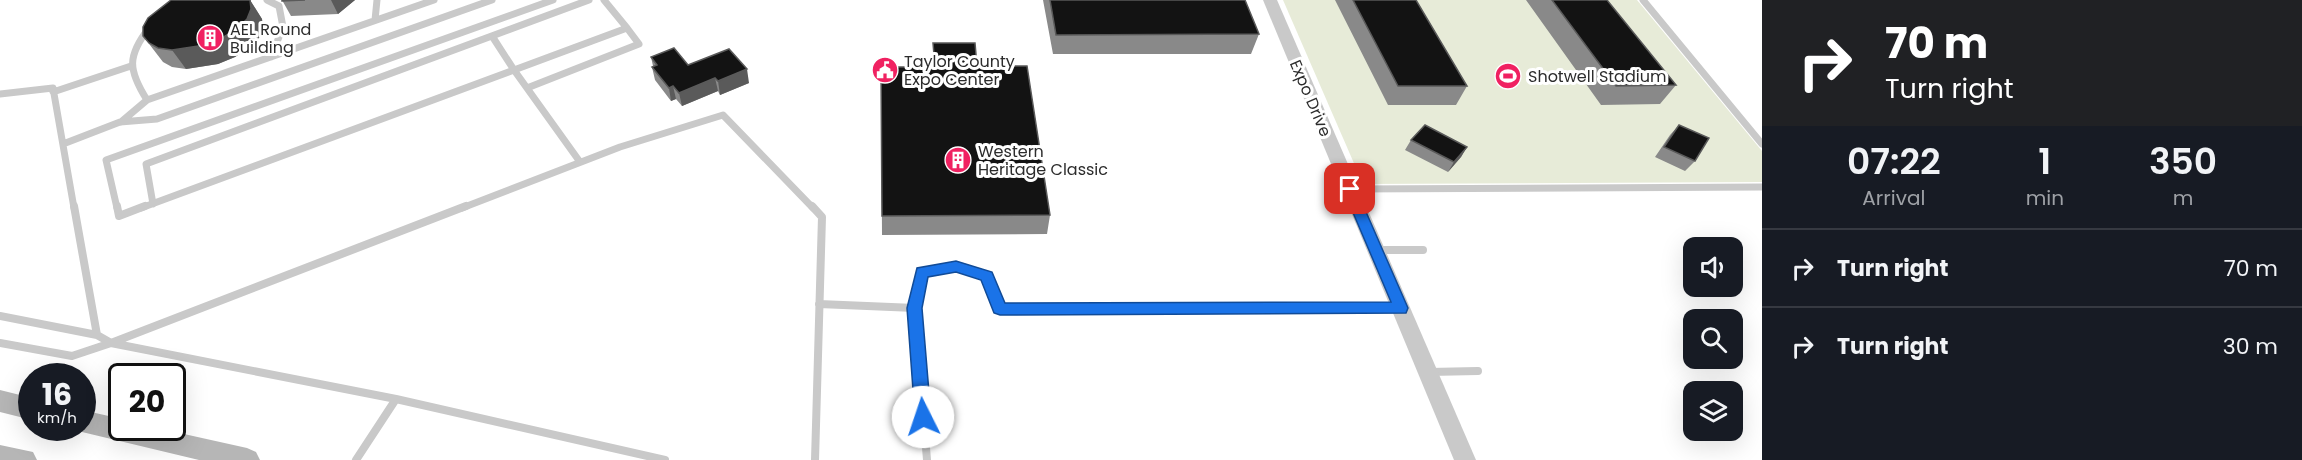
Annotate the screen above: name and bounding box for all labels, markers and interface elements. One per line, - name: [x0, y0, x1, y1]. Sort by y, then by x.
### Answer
- text: 70 m: [1885, 14, 1988, 73]
- place label: AEL Round Building: [230, 18, 311, 59]
- building icon: AEL Round Building: [195, 23, 225, 53]
- icon: right: [1786, 24, 1864, 102]
- place label: Taylor County Expo Center: [904, 50, 1015, 91]
- public building icon: Taylor County Expo Center: [870, 55, 900, 85]
- street label: Expo Drive: [1284, 56, 1337, 140]
- sports icon: Shotwell Stadium: [1493, 61, 1523, 91]
- place label: Shotwell Stadium: [1528, 65, 1666, 88]
- text: Turn right: [1885, 70, 2014, 107]
- text: 07:22: [1847, 136, 1941, 187]
- text: 1: [2038, 136, 2051, 187]
- text: 350: [2149, 136, 2217, 187]
- place label: Western Heritage Classic: [978, 140, 1108, 181]
- building icon: Western Heritage Classic: [943, 145, 973, 175]
- pin: [1324, 163, 1375, 214]
- icon: arrive: [1333, 172, 1366, 205]
- text: Arrival: [1862, 184, 1925, 212]
- text: min: [2026, 184, 2064, 212]
- text: m: [2173, 184, 2193, 212]
- map controls: [1683, 237, 1743, 441]
- button: sound: [1683, 237, 1743, 297]
- icon: right: [1786, 252, 1819, 285]
- text: Turn right: [1837, 253, 1948, 284]
- text: 70 m: [2224, 253, 2278, 284]
- button: search: [1683, 309, 1743, 369]
- icon: right: [1786, 330, 1819, 363]
- text: Turn right: [1837, 331, 1948, 362]
- text: 30 m: [2223, 331, 2278, 362]
- speed limit sign: 20: [108, 363, 186, 441]
- text: 16: [42, 373, 72, 416]
- button: layers: [1683, 381, 1743, 441]
- position arrow: [891, 385, 955, 449]
- text: km/h: [37, 407, 77, 428]

